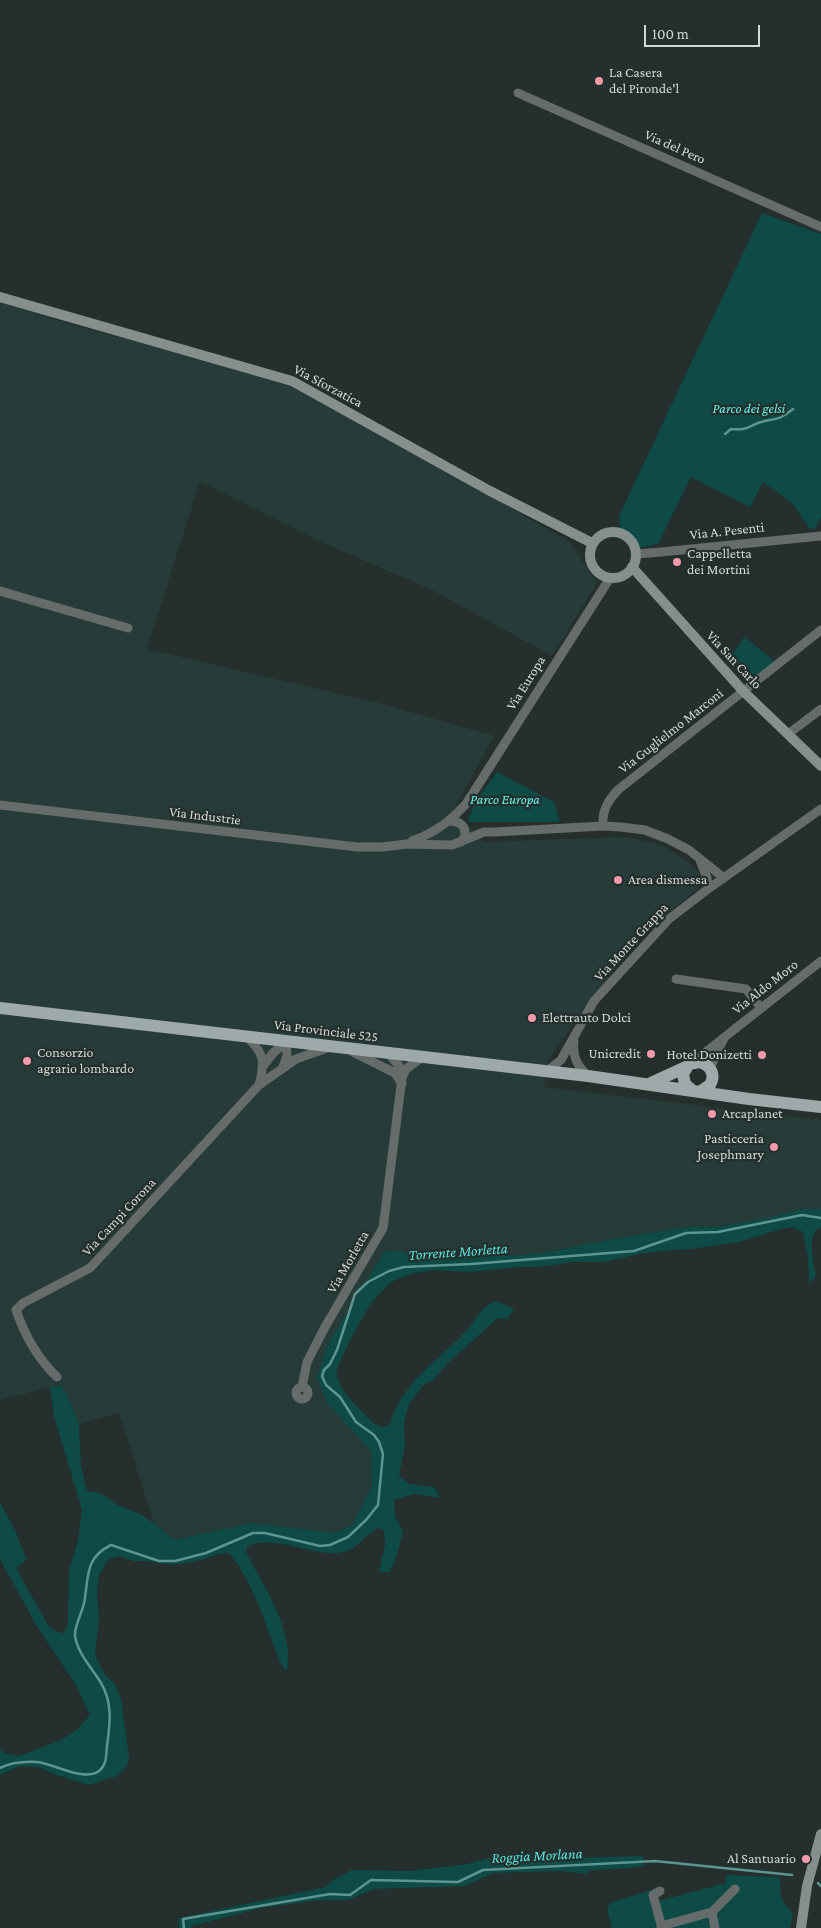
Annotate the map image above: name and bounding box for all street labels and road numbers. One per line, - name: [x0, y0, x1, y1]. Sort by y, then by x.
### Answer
- street label: Via del Pero: [642, 126, 708, 168]
- street label: Via Sforzatica: [290, 361, 366, 411]
- street label: Via A. Pesenti: [689, 519, 765, 543]
- street label: Via San Carlo: [703, 627, 765, 693]
- street label: Via Europa: [503, 653, 549, 713]
- street label: Via Guglielmo Marconi: [615, 685, 727, 777]
- street label: Via Industrie: [168, 803, 242, 829]
- street label: Via Monte Grappa: [590, 899, 672, 985]
- street label: Via Aldo Moro: [729, 956, 801, 1018]
- street label: Via Provinciale 525: [273, 1016, 379, 1046]
- street label: Via Campi Corona: [78, 1174, 160, 1260]
- street label: Via Morletta: [323, 1228, 373, 1296]

